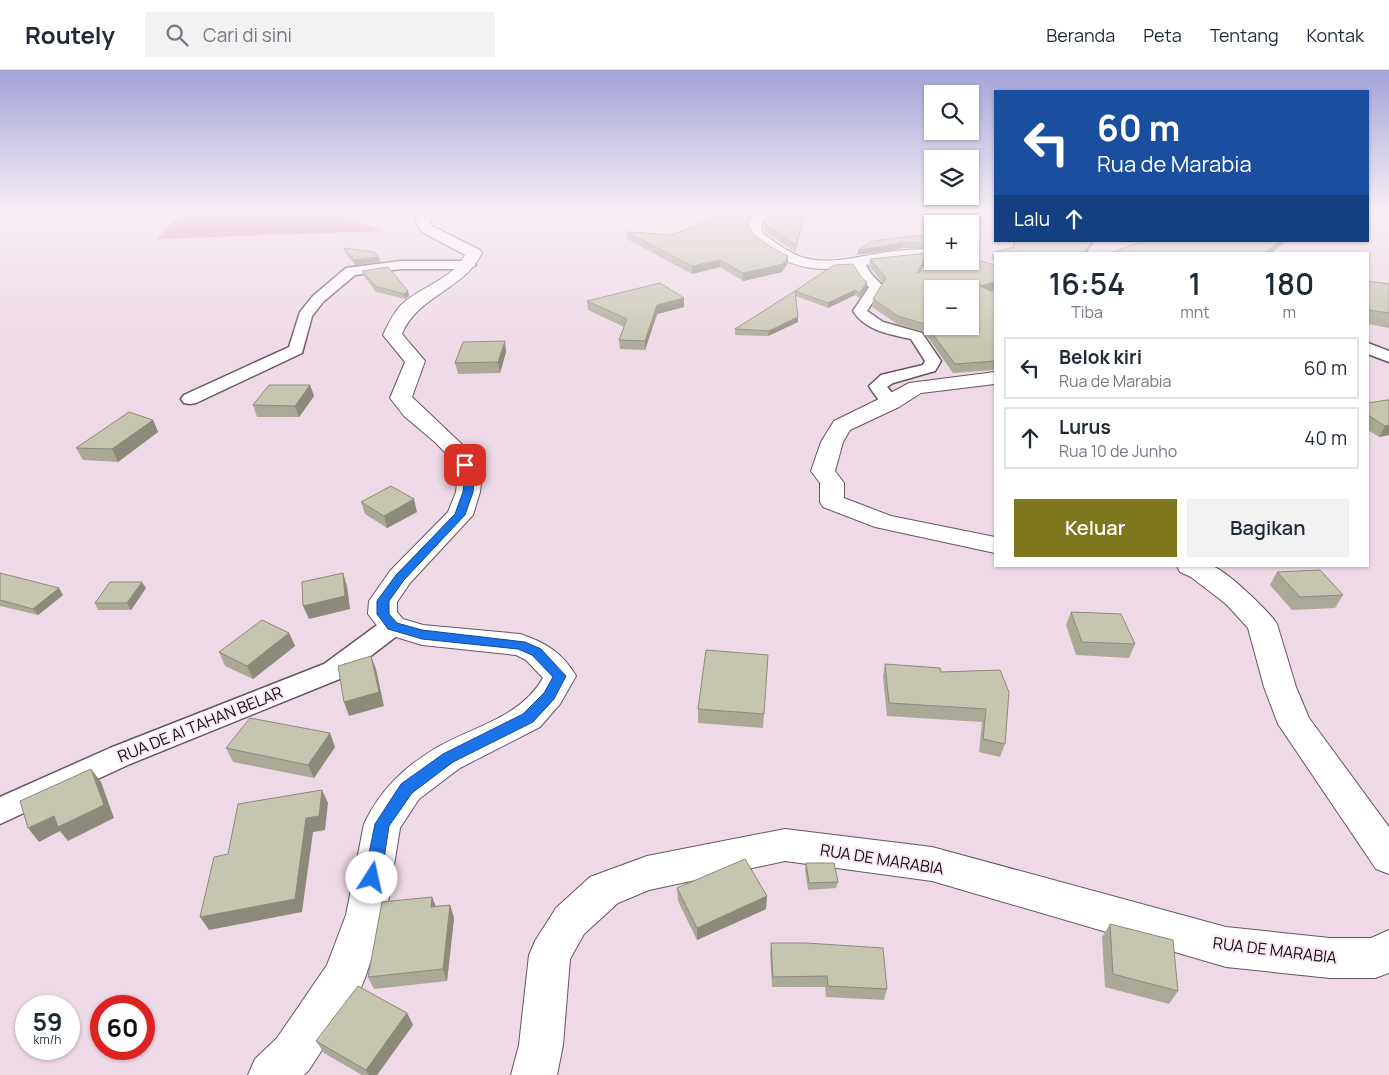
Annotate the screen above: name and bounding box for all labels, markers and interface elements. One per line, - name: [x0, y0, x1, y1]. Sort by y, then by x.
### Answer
- search box: [145, 12, 495, 57]
- text: Routely: [25, 18, 115, 51]
- icon: search: [163, 21, 191, 49]
- text: Cari di sini: [203, 22, 292, 48]
- text: Beranda: [1046, 23, 1115, 47]
- text: Peta: [1143, 23, 1182, 47]
- text: Tentang: [1210, 23, 1279, 47]
- text: Kontak: [1307, 23, 1364, 47]
- map controls: [924, 85, 979, 335]
- button: search: [924, 85, 979, 140]
- text: 60 m: [1097, 104, 1180, 152]
- icon: left: [1014, 110, 1079, 175]
- text: Rua de Marabia: [1097, 149, 1252, 179]
- button: layers: [924, 150, 979, 205]
- icon: ahead: [1060, 205, 1088, 233]
- text: Lalu: [1014, 206, 1050, 232]
- button: +: [924, 215, 979, 270]
- text: 16:54: [1049, 263, 1125, 304]
- text: 1: [1189, 263, 1201, 304]
- text: 180: [1264, 263, 1314, 304]
- button: −: [924, 280, 979, 335]
- text: Tiba: [1071, 301, 1103, 323]
- text: mnt: [1180, 301, 1210, 323]
- text: m: [1283, 301, 1296, 323]
- text: Belok kiri: [1059, 344, 1142, 370]
- icon: left: [1016, 354, 1044, 382]
- text: 60 m: [1304, 355, 1347, 381]
- text: Rua de Marabia: [1059, 370, 1171, 392]
- text: Lurus: [1059, 414, 1111, 440]
- icon: ahead: [1016, 424, 1044, 452]
- text: 40 m: [1304, 425, 1347, 451]
- text: Rua 10 de Junho: [1059, 440, 1177, 462]
- pin: [444, 444, 486, 486]
- icon: arrive: [451, 451, 479, 479]
- button: Keluar: [1014, 499, 1177, 557]
- button: Bagikan: [1187, 499, 1349, 557]
- street label: RUA DE AI TAHAN BELAR: [114, 681, 286, 767]
- street label: RUA DE MARABIA: [819, 838, 945, 880]
- position arrow: [345, 851, 397, 903]
- street label: RUA DE MARABIA: [1212, 931, 1338, 969]
- speed limit sign: 60: [90, 995, 155, 1060]
- text: 59: [32, 1004, 63, 1039]
- text: km/h: [34, 1031, 61, 1048]

